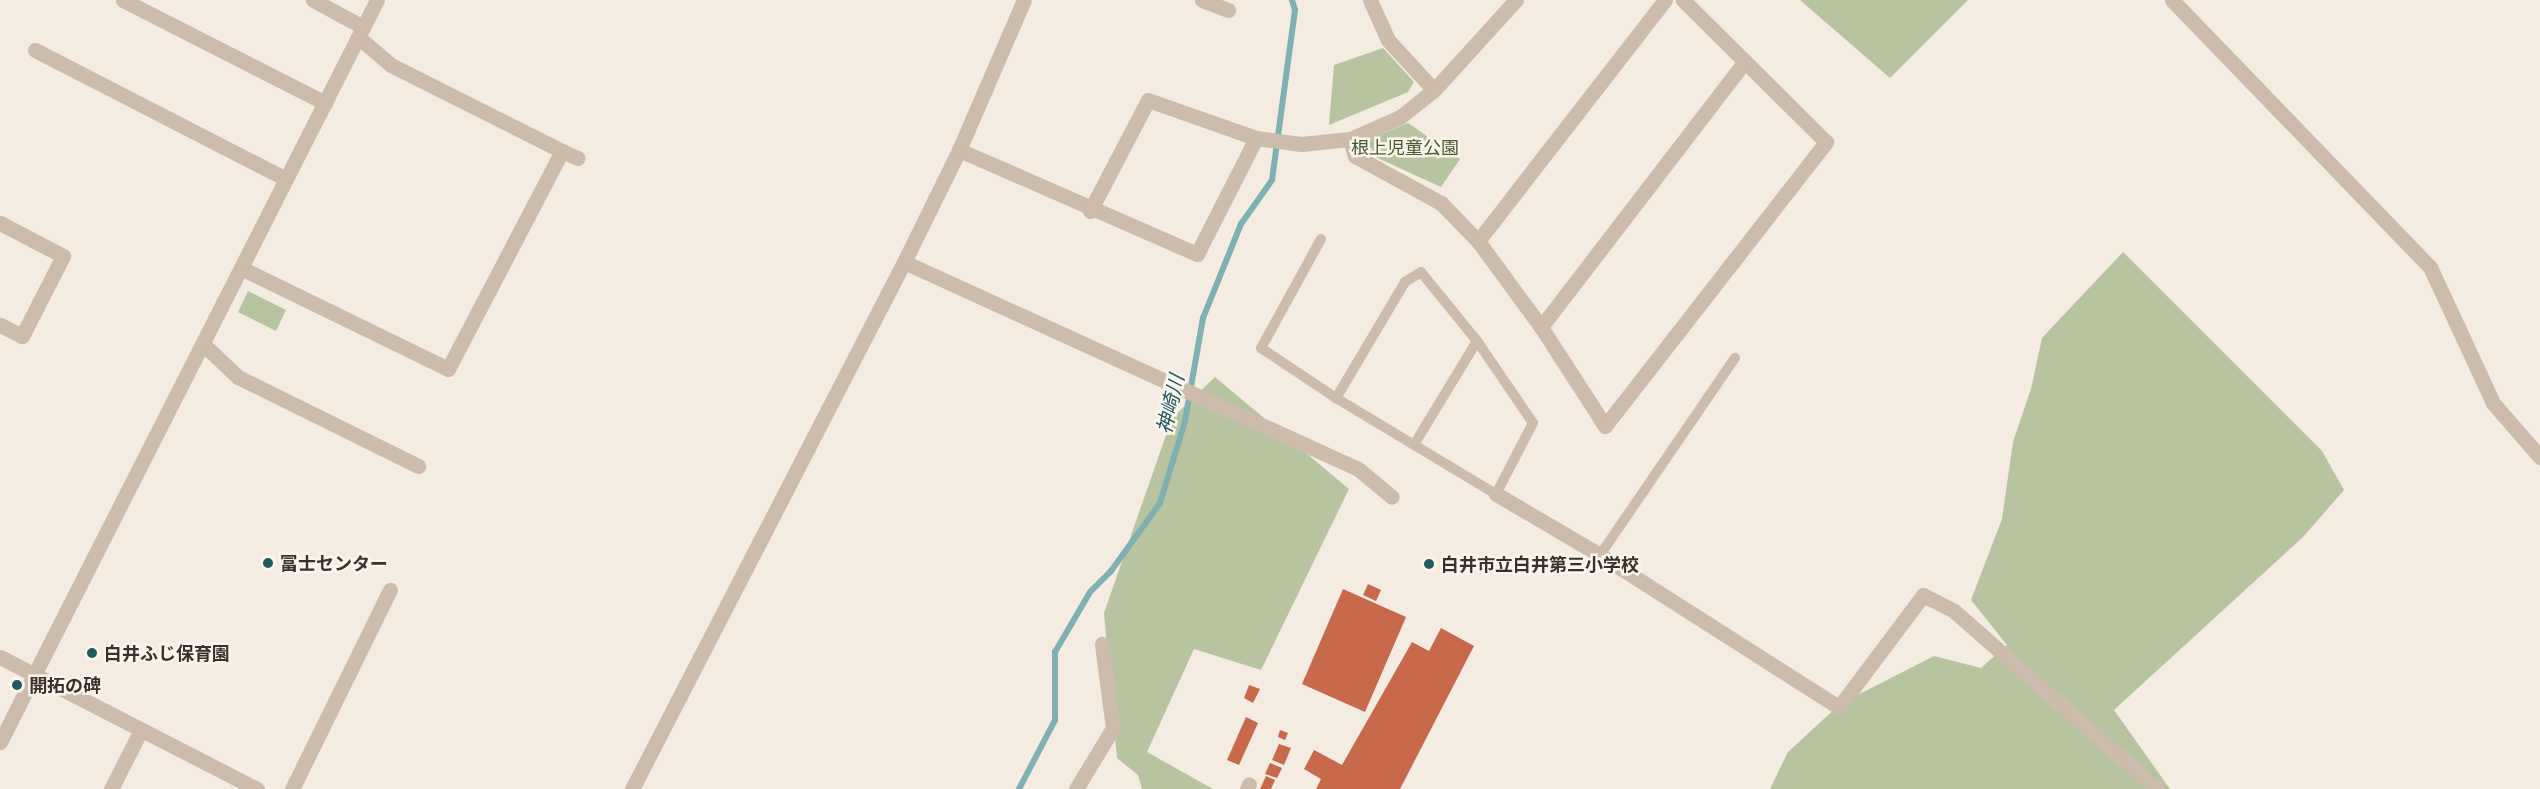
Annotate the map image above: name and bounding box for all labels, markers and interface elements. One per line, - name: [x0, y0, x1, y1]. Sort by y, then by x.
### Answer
- park label: 根上児童公園: [1351, 136, 1459, 158]
- water label: 神崎川: [1152, 372, 1188, 436]
- place label: 冨士センター: [280, 552, 388, 574]
- place label: 白井市立白井第三小学校: [1441, 553, 1639, 575]
- marker: 冨士センター: [261, 556, 275, 570]
- marker: 白井市立白井第三小学校: [1422, 557, 1436, 571]
- place label: 白井ふじ保育園: [104, 642, 230, 664]
- marker: 白井ふじ保育園: [85, 646, 99, 660]
- place label: 開拓の碑: [29, 674, 101, 696]
- marker: 開拓の碑: [10, 678, 24, 692]

